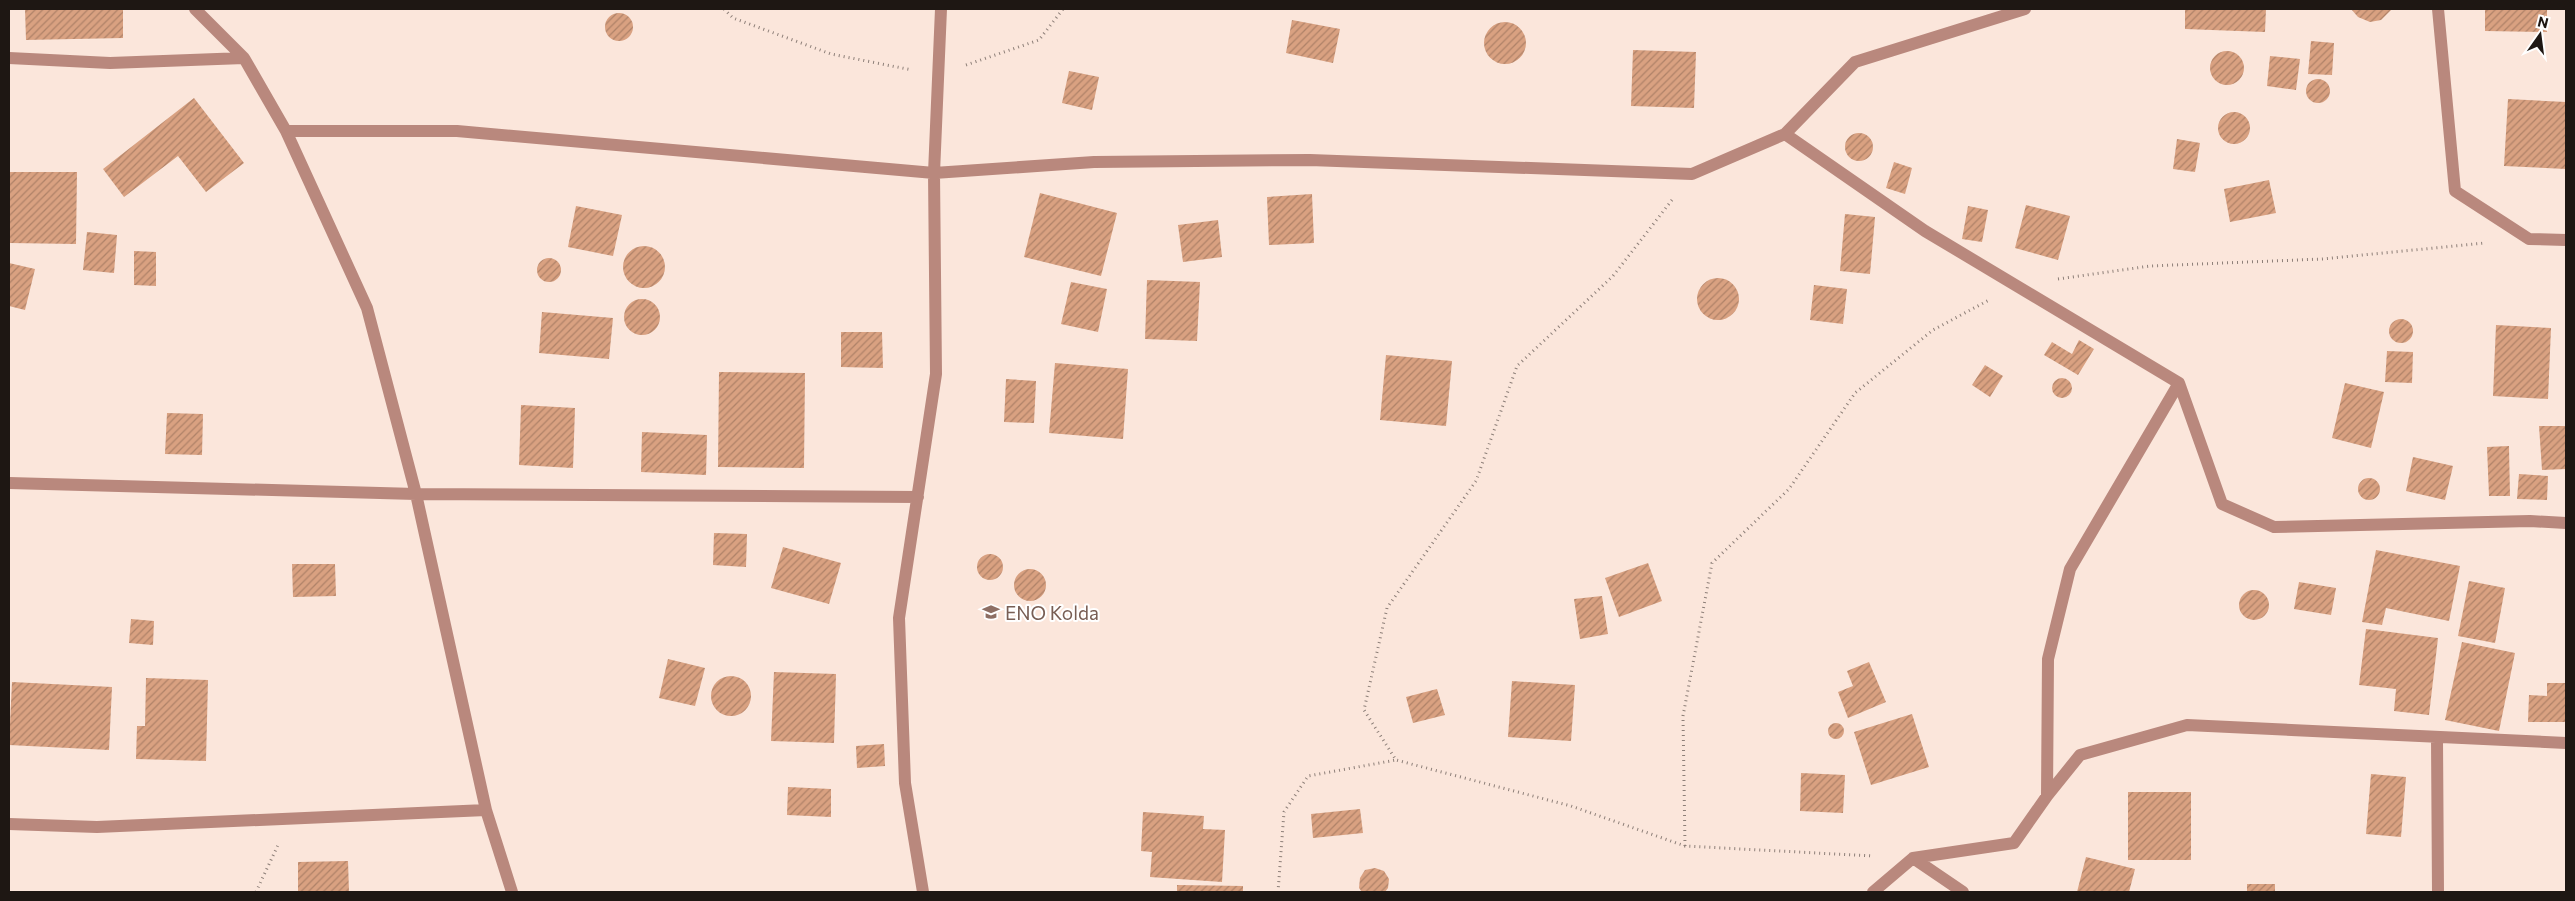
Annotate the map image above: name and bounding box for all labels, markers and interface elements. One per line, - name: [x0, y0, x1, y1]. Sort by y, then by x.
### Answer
- north arrow: [2515, 10, 2565, 60]
- text: N: [2536, 12, 2550, 31]
- place label: ENO Kolda: [1005, 601, 1099, 624]
- school or university icon: ENO Kolda: [981, 602, 1001, 622]

